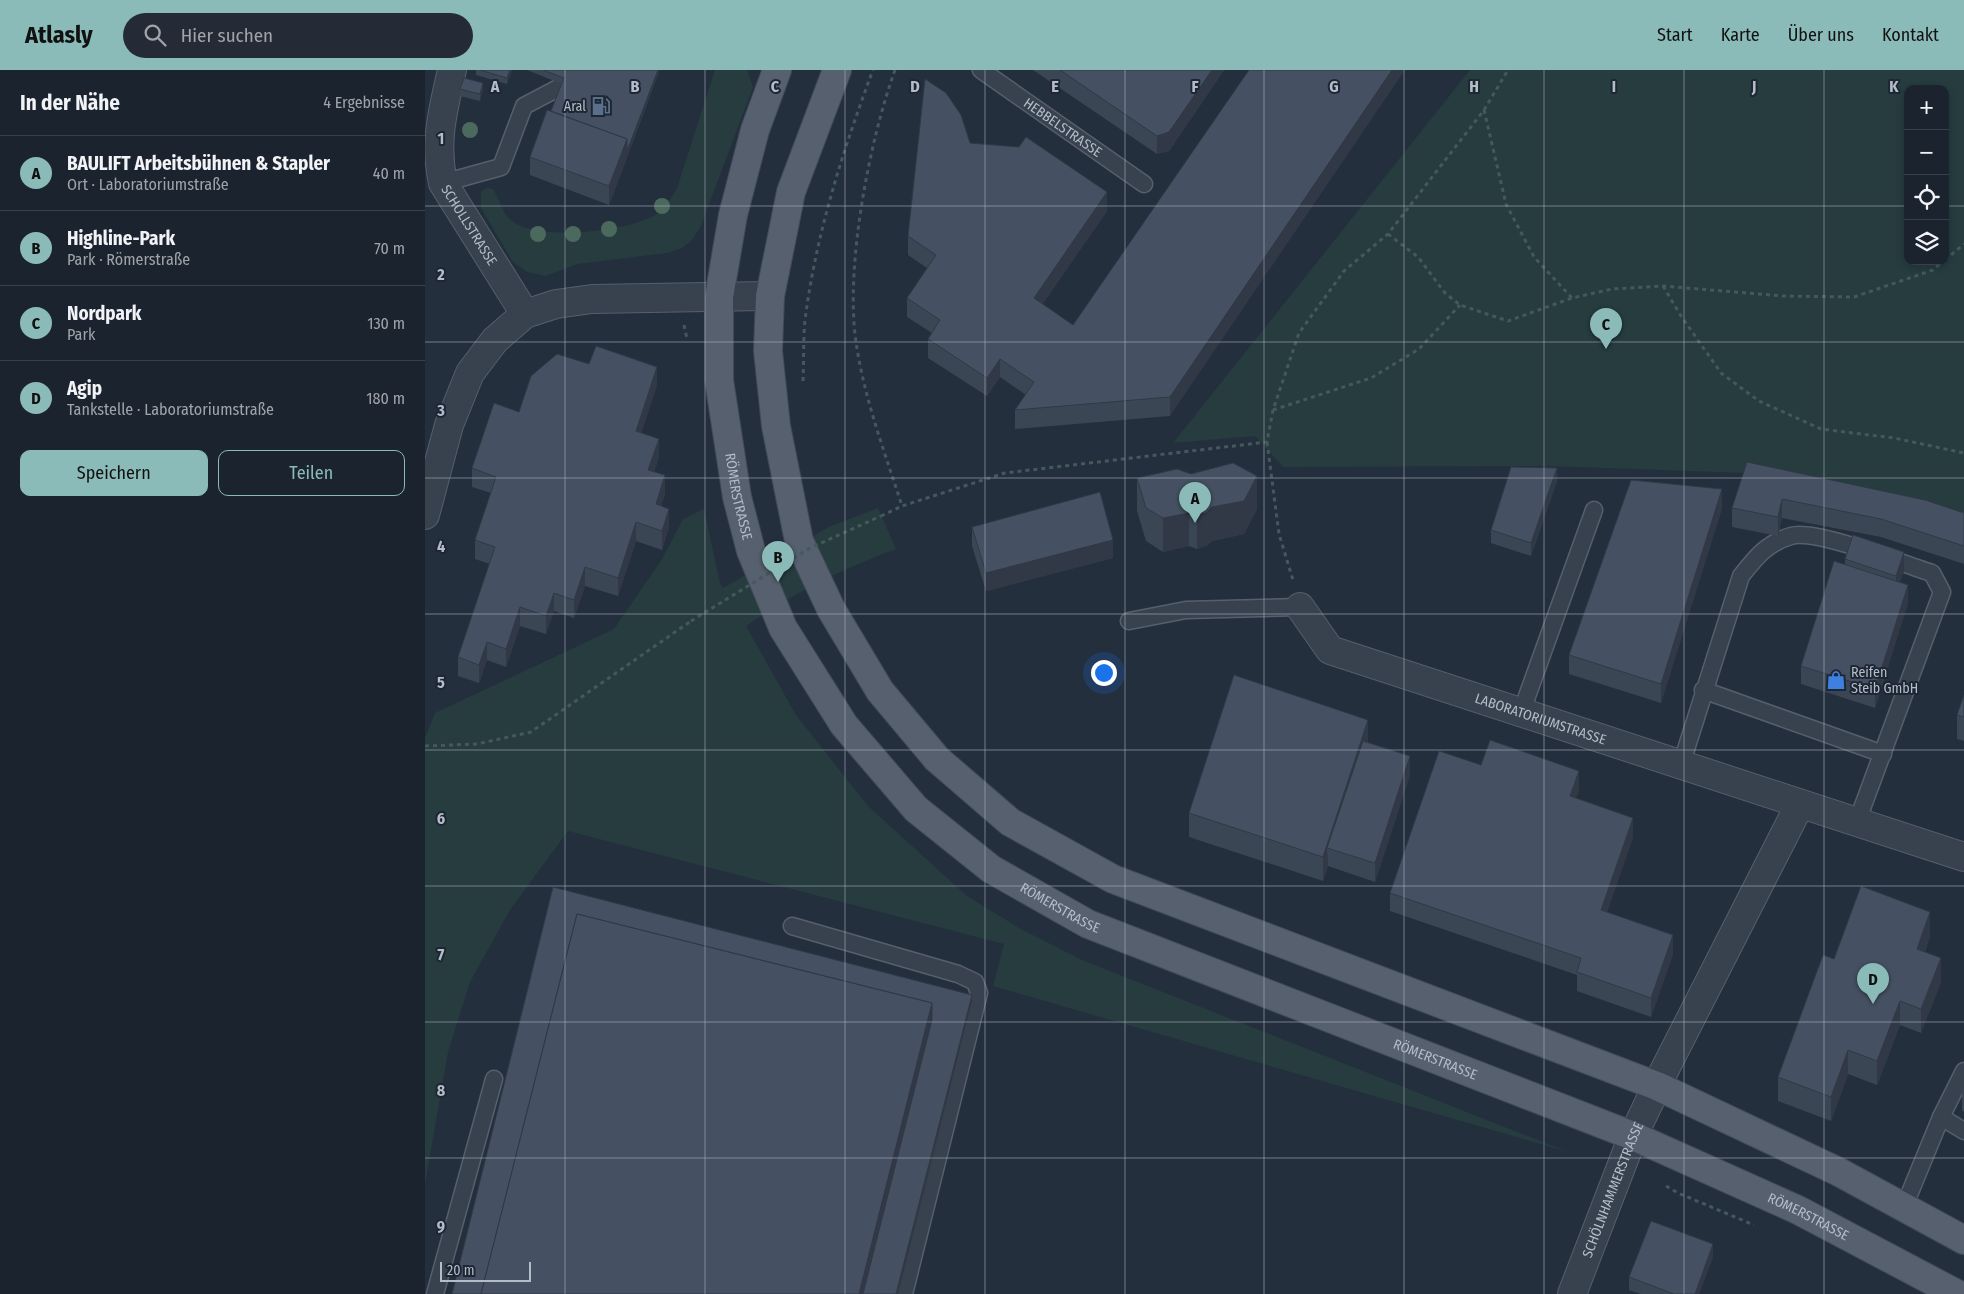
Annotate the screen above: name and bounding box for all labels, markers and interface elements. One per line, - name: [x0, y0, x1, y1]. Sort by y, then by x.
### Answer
- search box: [123, 13, 473, 58]
- text: Atlasly: [25, 21, 93, 49]
- icon: search: [141, 21, 169, 49]
- text: Hier suchen: [181, 24, 273, 47]
- text: Start: [1657, 24, 1693, 46]
- text: Karte: [1721, 24, 1760, 46]
- text: Über uns: [1788, 24, 1854, 46]
- text: Kontakt: [1882, 24, 1939, 46]
- text: A: [490, 77, 500, 96]
- text: B: [631, 77, 640, 96]
- text: C: [771, 77, 780, 96]
- text: D: [910, 77, 920, 96]
- text: E: [1051, 77, 1059, 96]
- text: F: [1191, 77, 1199, 96]
- text: G: [1329, 77, 1339, 96]
- text: H: [1469, 77, 1479, 96]
- text: I: [1612, 77, 1616, 96]
- text: J: [1751, 77, 1756, 96]
- text: K: [1889, 77, 1899, 96]
- map controls: [1904, 85, 1949, 265]
- button: +: [1904, 85, 1949, 130]
- text: In der Nähe: [20, 90, 120, 116]
- text: 4 Ergebnisse: [323, 93, 405, 112]
- street label: HEBBELSTRASSE: [1021, 94, 1106, 161]
- fuel station icon: Aral: [590, 95, 612, 117]
- place label: Aral: [564, 98, 586, 115]
- text: 1: [438, 129, 444, 148]
- button: −: [1904, 130, 1949, 175]
- text: BAULIFT Arbeitsbühnen & Stapler: [67, 152, 330, 175]
- text: A: [32, 164, 40, 183]
- text: 40 m: [373, 164, 405, 183]
- text: Ort · Laboratoriumstraße: [67, 175, 229, 194]
- button: locate: [1904, 175, 1949, 220]
- street label: SCHOLLSTRASSE: [438, 181, 501, 269]
- button: layers: [1904, 220, 1949, 265]
- text: Highline-Park: [67, 227, 175, 250]
- text: B: [32, 239, 40, 258]
- text: 70 m: [374, 239, 405, 258]
- text: Park · Römerstraße: [67, 250, 190, 269]
- text: 2: [436, 265, 445, 284]
- text: Nordpark: [67, 302, 142, 325]
- pin: C: [1590, 308, 1622, 349]
- text: C: [32, 314, 40, 333]
- text: 130 m: [367, 314, 405, 333]
- text: Park: [67, 325, 95, 344]
- text: Agip: [67, 377, 102, 400]
- text: D: [31, 389, 41, 408]
- text: 180 m: [366, 389, 405, 408]
- text: Tankstelle · Laboratoriumstraße: [67, 400, 274, 419]
- text: 3: [436, 401, 445, 420]
- button: Speichern: [20, 450, 208, 496]
- button: Teilen: [218, 450, 405, 496]
- street label: RÖMERSTRASSE: [722, 452, 756, 542]
- pin: A: [1179, 482, 1211, 523]
- text: 4: [437, 537, 445, 556]
- pin: B: [762, 541, 794, 582]
- your location: [1091, 660, 1117, 686]
- place label: Reifen Steib GmbH: [1851, 664, 1918, 697]
- shop icon: Reifen Steib GmbH: [1825, 669, 1847, 691]
- text: 5: [437, 673, 445, 692]
- street label: LABORATORIUMSTRASSE: [1473, 689, 1609, 748]
- text: 6: [437, 809, 445, 828]
- street label: RÖMERSTRASSE: [1017, 879, 1103, 936]
- text: 7: [438, 945, 445, 964]
- pin: D: [1857, 963, 1889, 1004]
- street label: RÖMERSTRASSE: [1391, 1035, 1480, 1083]
- text: 8: [437, 1081, 446, 1100]
- street label: SCHÖLNHAMMERSTRASSE: [1578, 1119, 1647, 1260]
- street label: RÖMERSTRASSE: [1765, 1189, 1852, 1244]
- text: 9: [437, 1217, 445, 1236]
- scale bar: [440, 1259, 531, 1282]
- text: 20 m: [447, 1262, 475, 1279]

